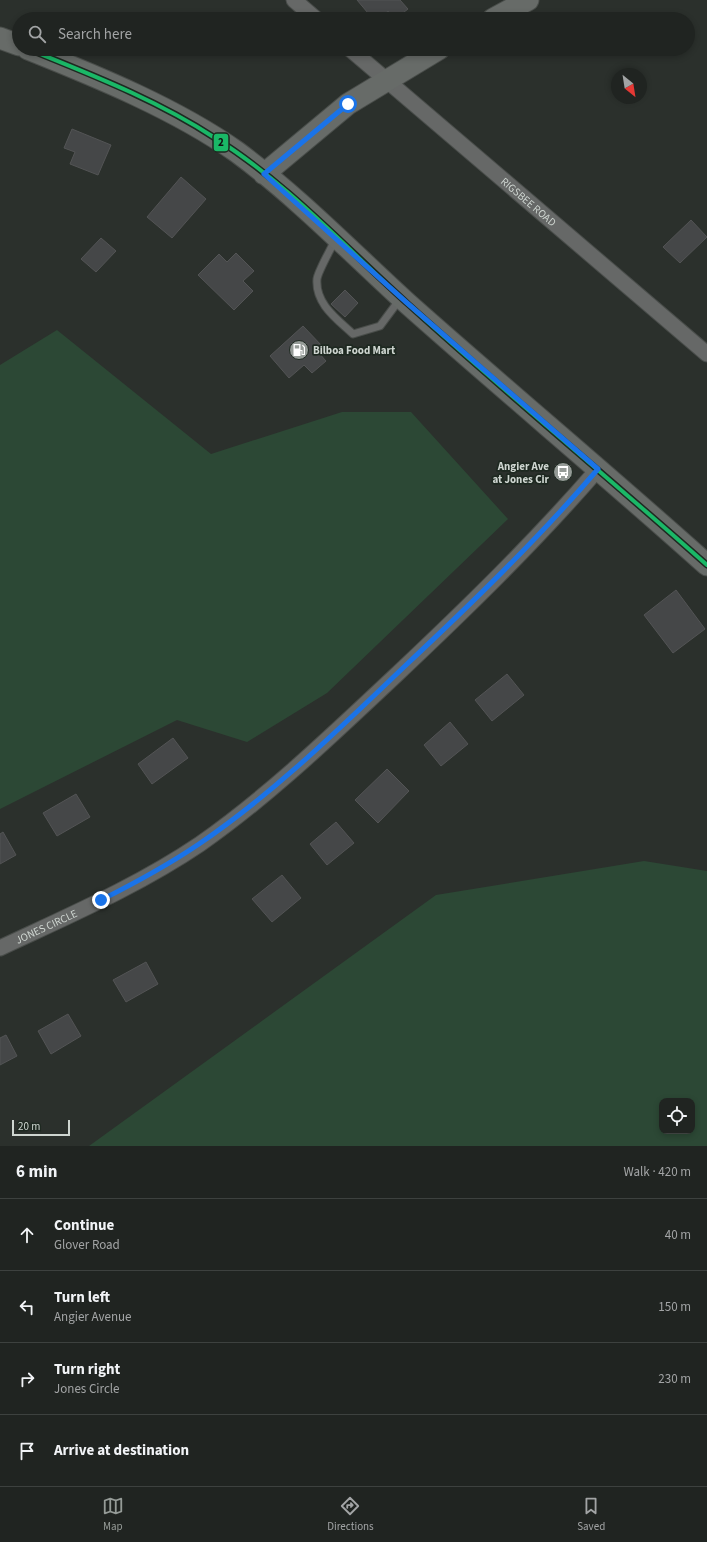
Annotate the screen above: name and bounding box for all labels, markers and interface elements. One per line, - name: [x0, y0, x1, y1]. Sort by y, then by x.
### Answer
- search box: [12, 12, 695, 56]
- icon: search: [26, 23, 48, 45]
- text: Search here: [58, 24, 132, 45]
- north arrow: [611, 68, 647, 104]
- route start: [339, 95, 357, 113]
- line badge: 2: [213, 133, 229, 152]
- text: 2: [218, 135, 224, 150]
- street label: RIGSBEE ROAD: [498, 174, 560, 230]
- fuel station icon: Bilboa Food Mart: [288, 339, 310, 361]
- place label: Bilboa Food Mart: [313, 343, 396, 358]
- place label: Angier Ave at Jones Cir: [492, 459, 550, 487]
- bus stop icon: Angier Ave at Jones Cir: [552, 461, 574, 483]
- route end: [92, 891, 110, 909]
- street label: JONES CIRCLE: [13, 905, 80, 947]
- map controls: [659, 1098, 695, 1134]
- button: locate: [659, 1098, 695, 1134]
- scale bar: [12, 1118, 70, 1137]
- text: 20 m: [18, 1119, 40, 1134]
- text: 6 min: [16, 1160, 57, 1184]
- text: Walk · 420 m: [623, 1163, 691, 1181]
- text: Continue: [54, 1215, 114, 1236]
- icon: ahead: [16, 1224, 38, 1246]
- text: 40 m: [665, 1226, 691, 1244]
- text: Glover Road: [54, 1236, 120, 1254]
- text: Turn left: [54, 1287, 110, 1308]
- icon: left: [16, 1296, 38, 1318]
- text: 150 m: [658, 1298, 691, 1316]
- text: Angier Avenue: [54, 1308, 132, 1326]
- text: Turn right: [54, 1359, 120, 1380]
- icon: right: [16, 1368, 38, 1390]
- text: 230 m: [658, 1370, 691, 1388]
- text: Jones Circle: [54, 1380, 120, 1398]
- icon: arrive: [16, 1440, 38, 1462]
- text: Arrive at destination: [54, 1440, 189, 1461]
- tab: Map: [102, 1495, 124, 1534]
- tab: Directions: [327, 1495, 374, 1534]
- tab: Saved: [577, 1495, 605, 1534]

